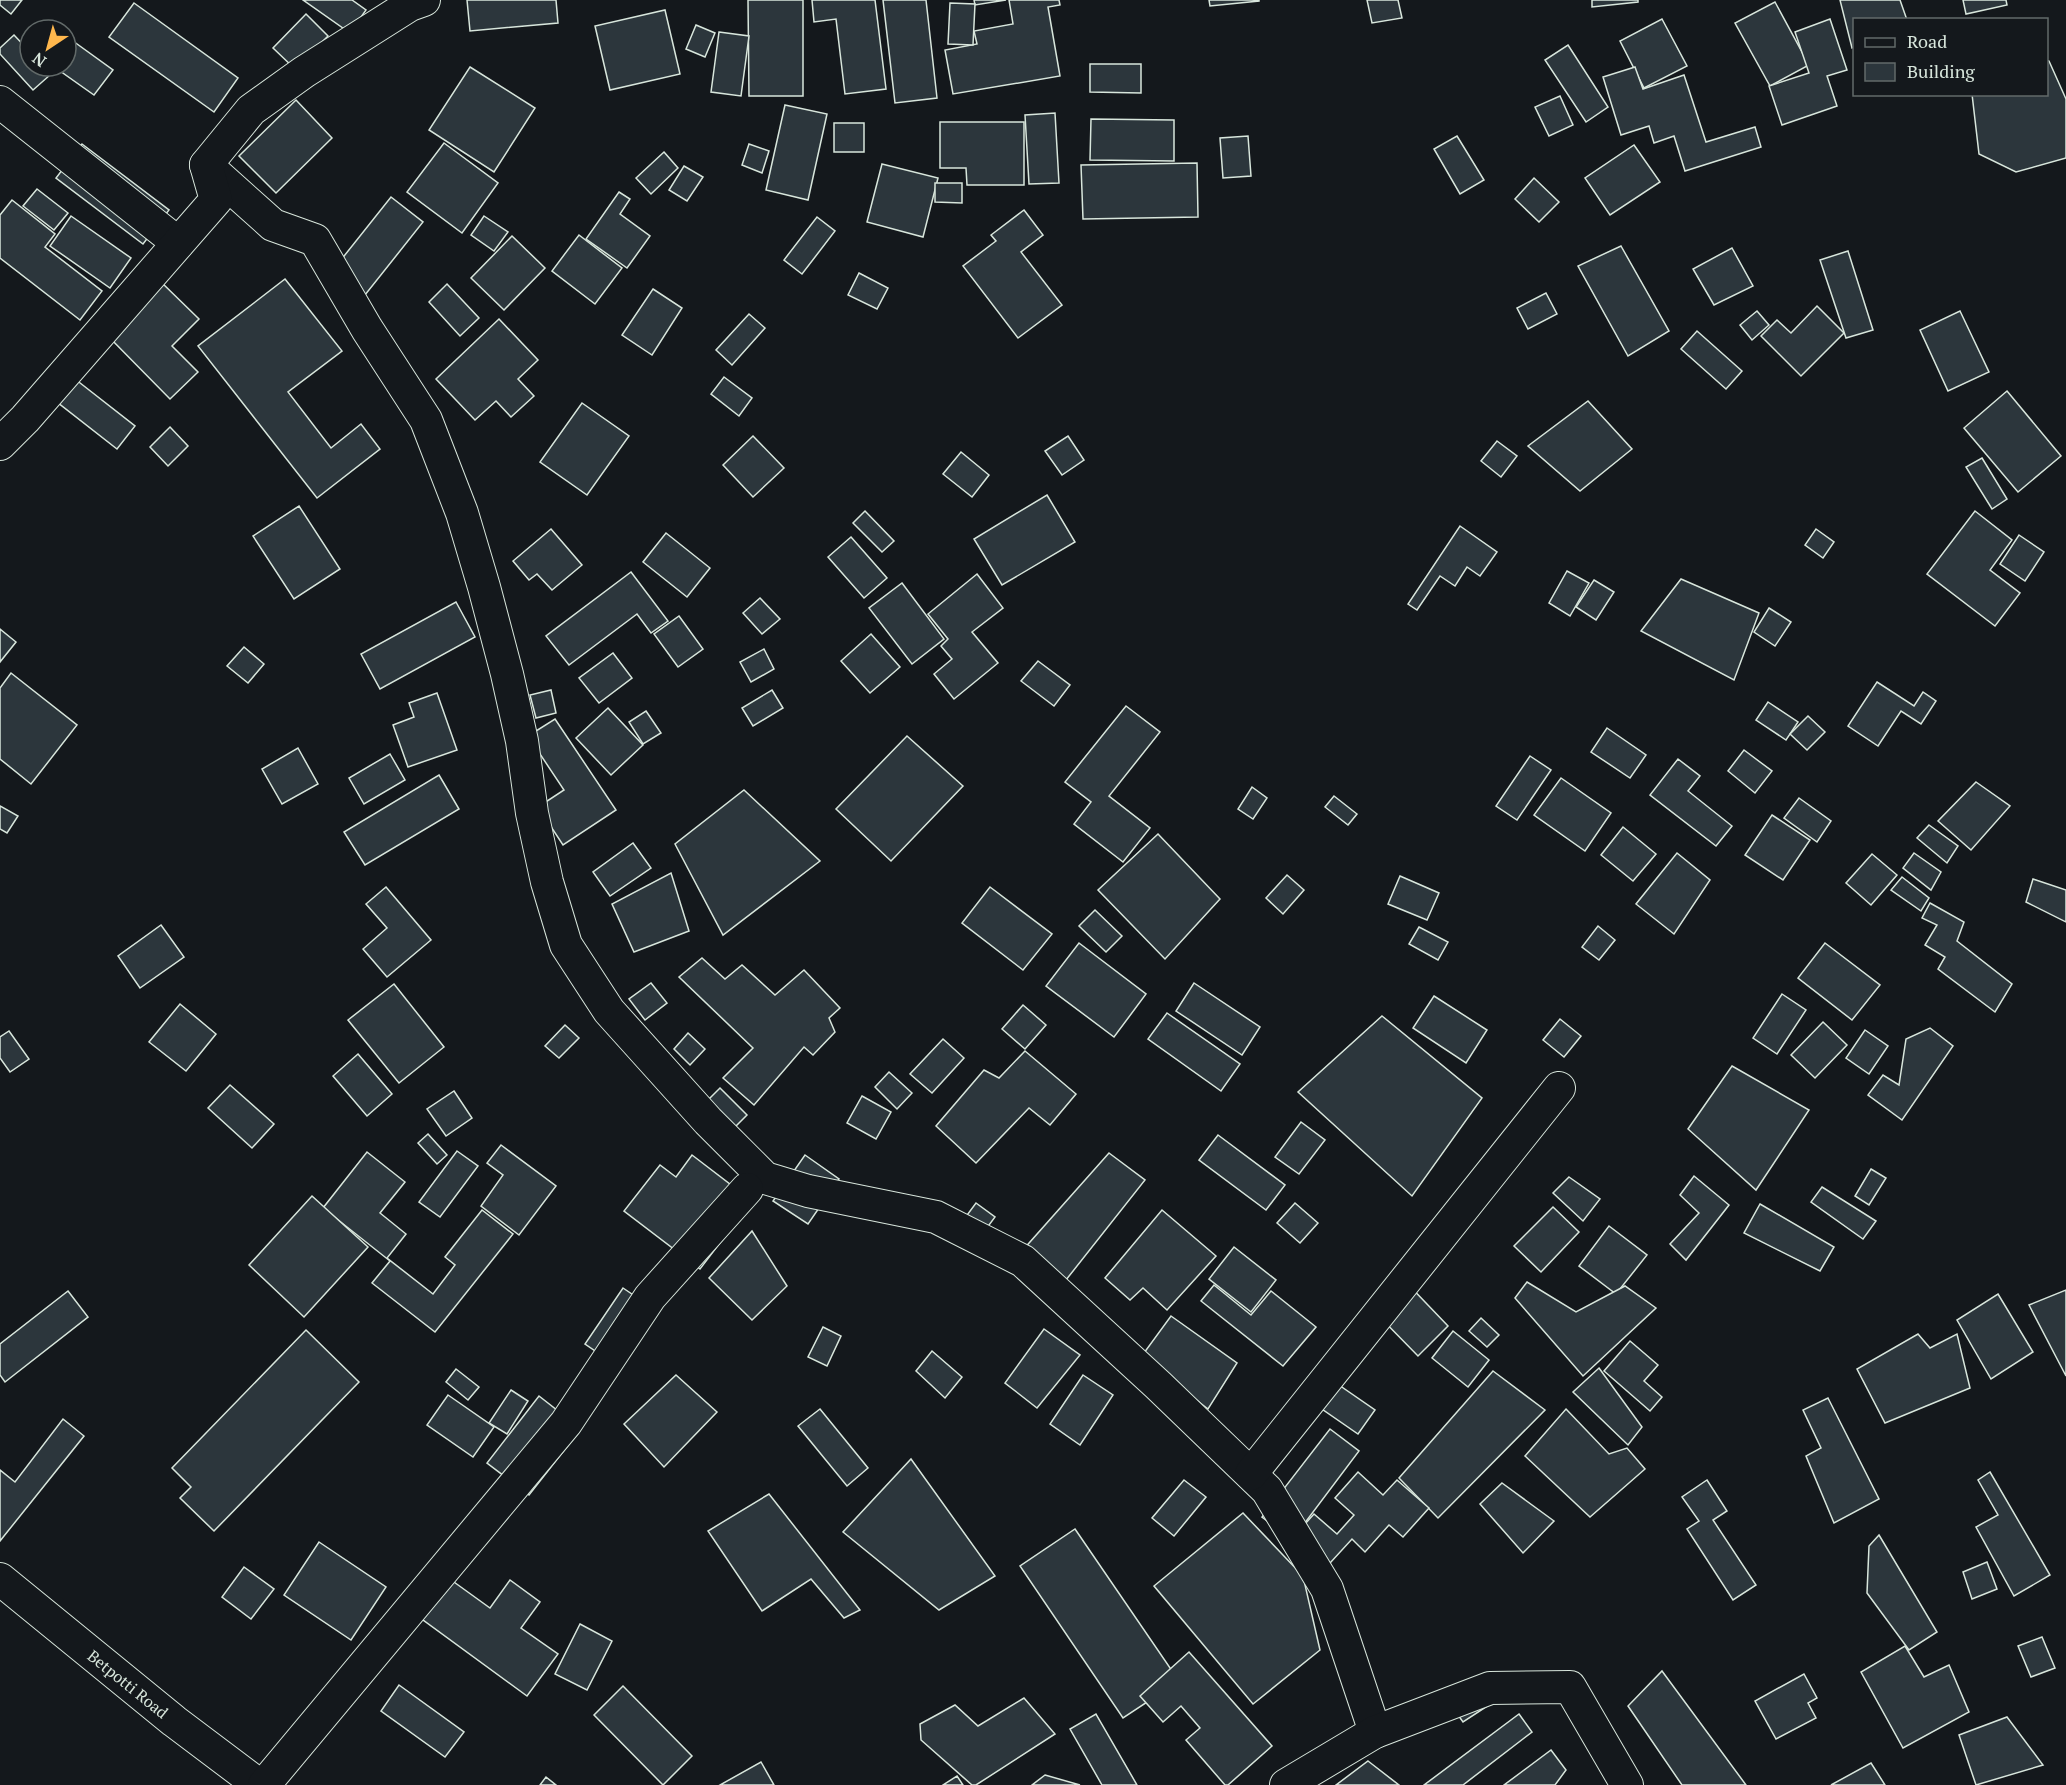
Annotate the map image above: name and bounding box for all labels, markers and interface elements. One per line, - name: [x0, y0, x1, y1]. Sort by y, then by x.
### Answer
- north arrow: [18, 18, 78, 78]
- legend: [1853, 18, 2048, 96]
- text: Road: [1907, 29, 1947, 53]
- text: N: [28, 48, 51, 73]
- text: Building: [1907, 59, 1975, 83]
- street label: Betpotti Road: [83, 1645, 173, 1723]

